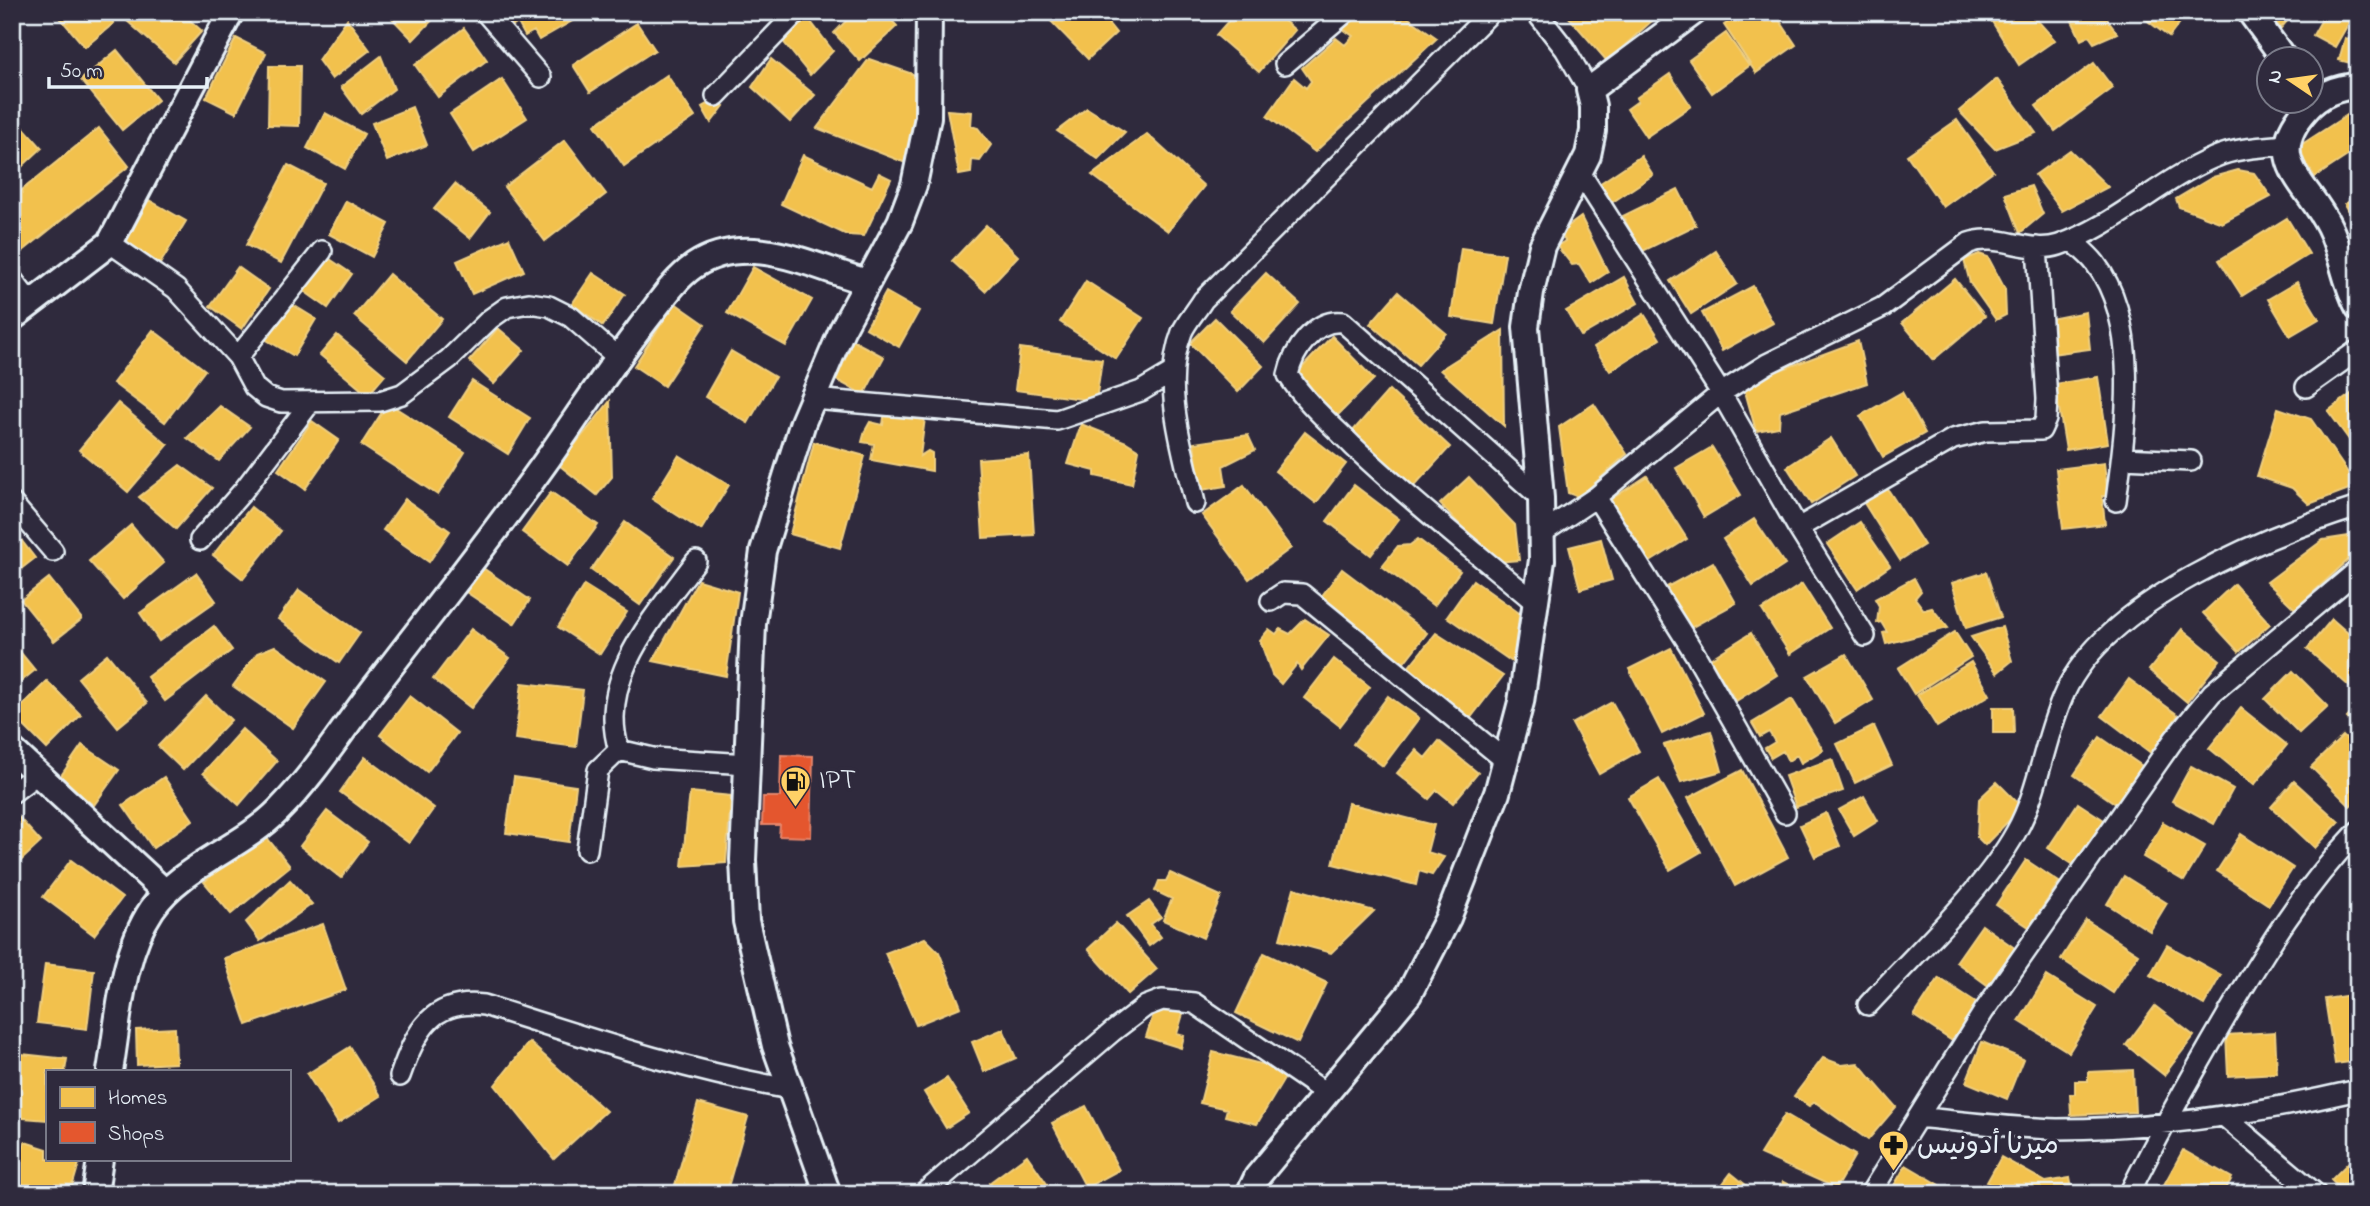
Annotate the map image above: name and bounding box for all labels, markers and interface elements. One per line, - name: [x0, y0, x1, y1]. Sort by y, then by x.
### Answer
- scale bar: [49, 46, 206, 90]
- north arrow: [2254, 46, 2324, 116]
- text: 50 m: [60, 57, 103, 87]
- text: N: [2261, 67, 2291, 86]
- place label: IPT: [819, 761, 856, 802]
- fuel station icon: IPT: [779, 764, 813, 808]
- legend: [46, 1070, 290, 1160]
- text: Homes: [108, 1084, 168, 1114]
- text: Shops: [108, 1120, 165, 1150]
- place label: ميرنا أدونيس: [1917, 1126, 2059, 1167]
- pharmacy icon: ميرنا أدونيس: [1877, 1129, 1911, 1173]

